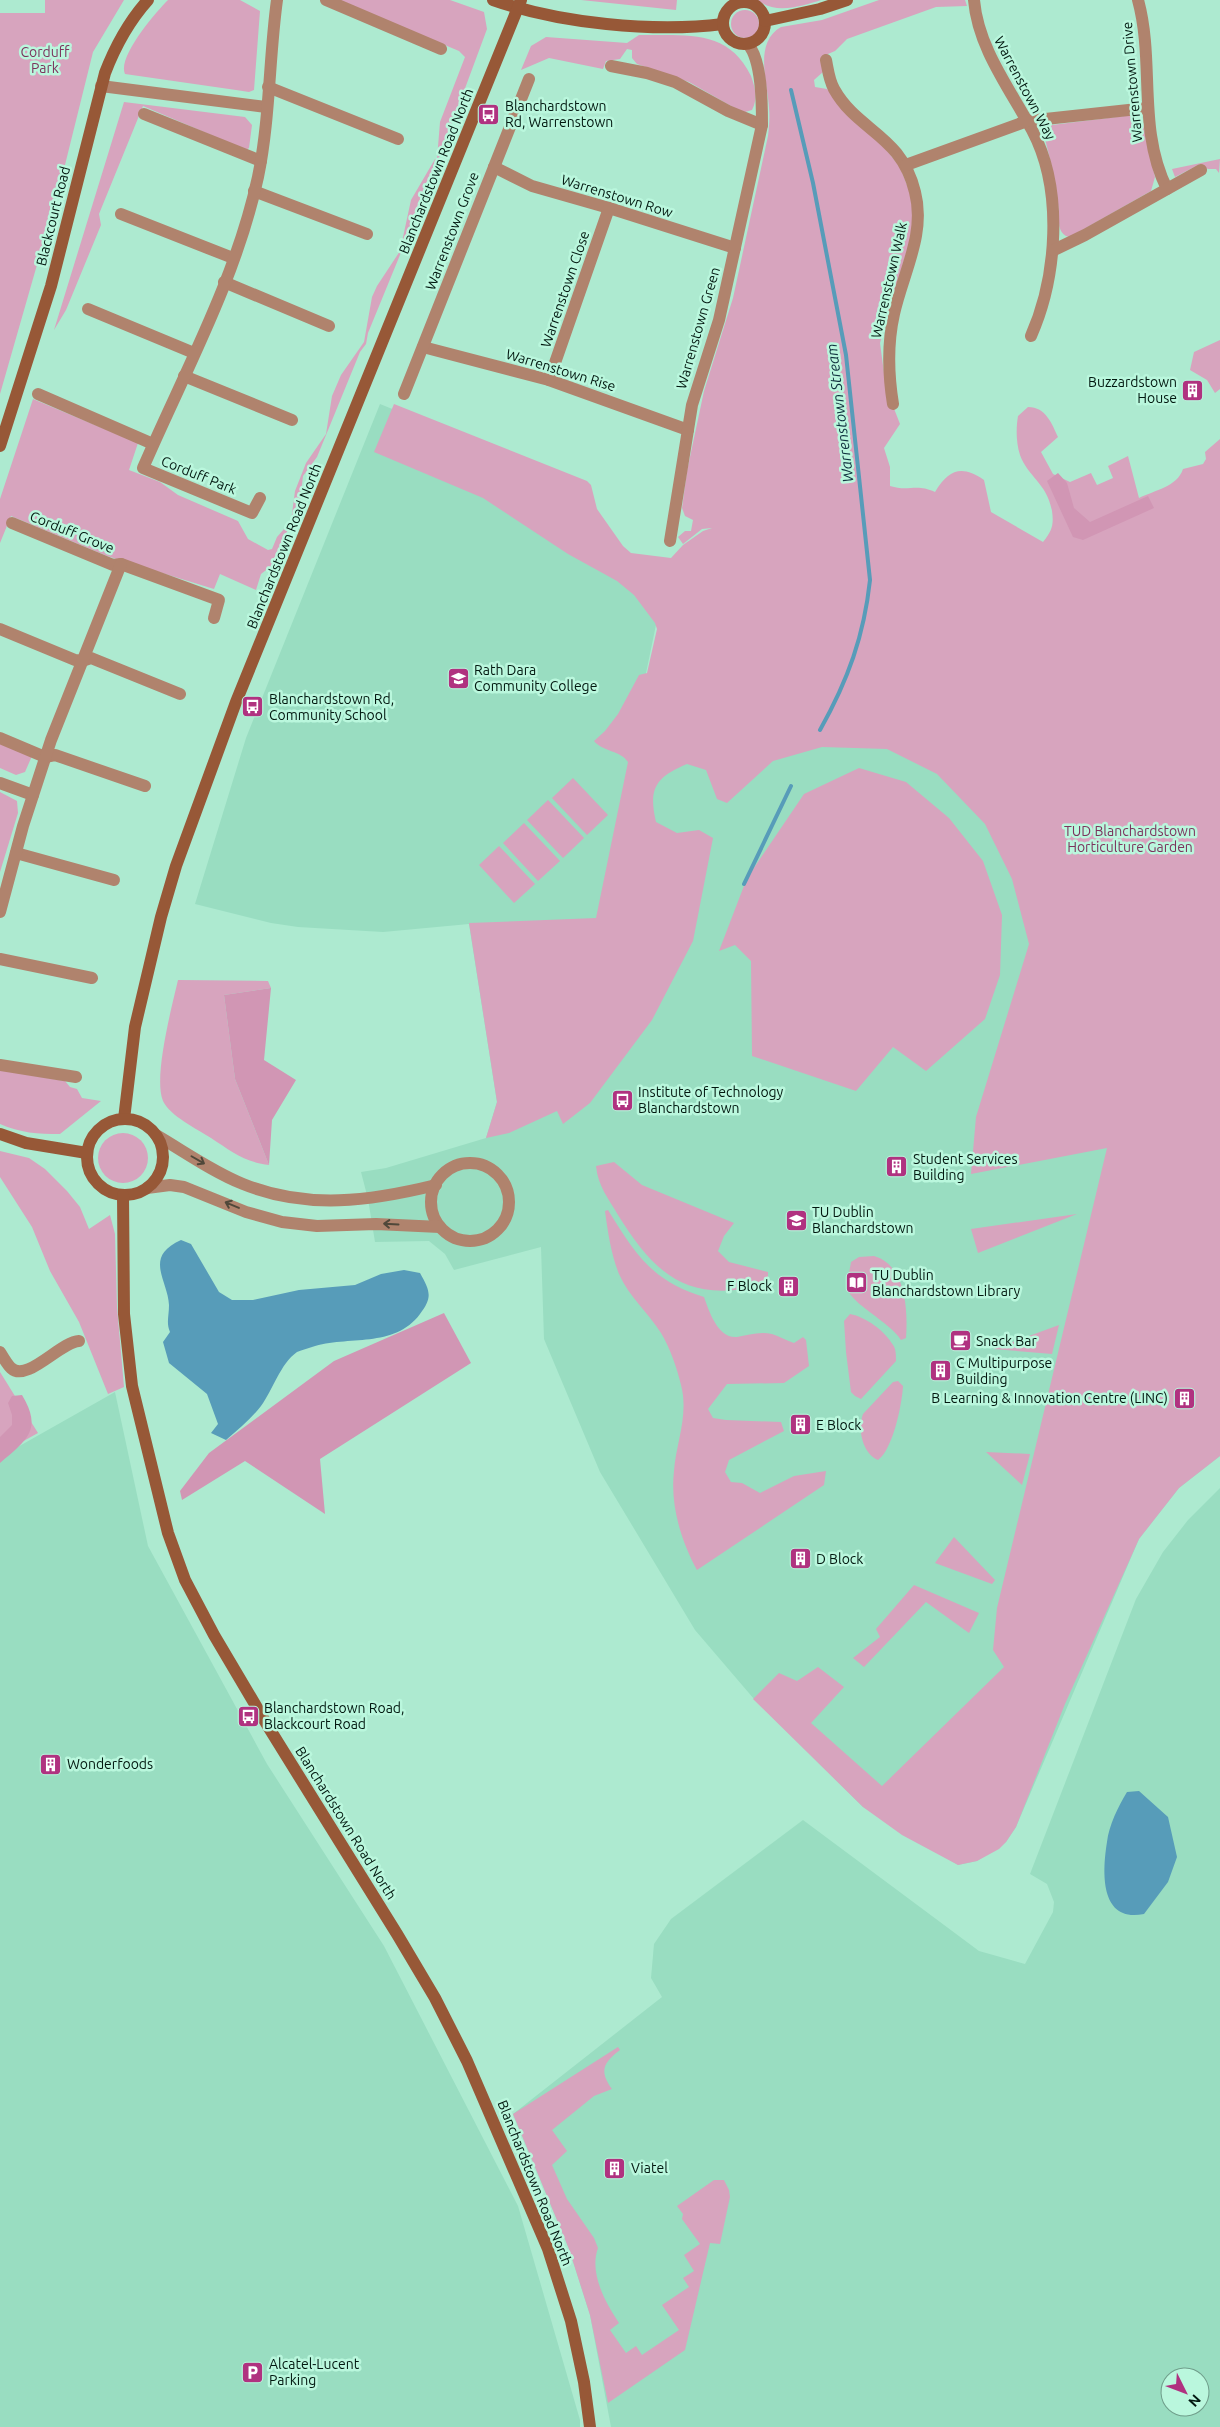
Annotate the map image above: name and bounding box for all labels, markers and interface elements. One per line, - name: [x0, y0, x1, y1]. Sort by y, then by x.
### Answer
- street label: Warrenstown Drive: [1119, 21, 1145, 143]
- street label: Warrenstown Way: [991, 34, 1059, 143]
- park label: Corduff Park: [21, 44, 70, 76]
- street label: Blanchardstown Road North: [395, 86, 477, 256]
- place label: Blanchardstown Rd, Warrenstown: [505, 98, 613, 130]
- bus stop icon: Blanchardstown Rd, Warrenstown: [477, 102, 501, 126]
- street label: Blackcourt Road: [33, 165, 73, 267]
- street label: Warrenstown Grove: [422, 170, 482, 292]
- street label: Warrenstown Row: [559, 171, 675, 221]
- street label: Warrenstown Walk: [868, 220, 910, 340]
- street label: Warrenstown Close: [538, 229, 592, 349]
- street label: Warrenstown Green: [673, 265, 723, 391]
- water label: Warrenstown Stream: [823, 343, 856, 483]
- street label: Warrenstown Rise: [504, 346, 618, 394]
- place label: Buzzardstown House: [1088, 374, 1177, 406]
- building icon: Buzzardstown House: [1181, 378, 1205, 402]
- street label: Corduff Park: [159, 453, 239, 497]
- street label: Blanchardstown Road North: [243, 461, 325, 631]
- street label: Corduff Grove: [28, 508, 116, 556]
- place label: Rath Dara Community College: [474, 662, 597, 694]
- school or university icon: Rath Dara Community College: [446, 666, 470, 690]
- place label: Blanchardstown Rd, Community School: [269, 691, 394, 723]
- bus stop icon: Blanchardstown Rd, Community School: [241, 695, 265, 719]
- park label: TUD Blanchardstown Horticulture Garden: [1064, 823, 1196, 855]
- place label: Institute of Technology Blanchardstown: [638, 1084, 784, 1116]
- bus stop icon: Institute of Technology Blanchardstown: [610, 1088, 634, 1112]
- place label: Student Services Building: [913, 1151, 1018, 1183]
- one-way arrow: [191, 1155, 205, 1165]
- building icon: Student Services Building: [885, 1155, 909, 1179]
- one-way arrow: [225, 1200, 240, 1210]
- place label: TU Dublin Blanchardstown: [812, 1204, 914, 1236]
- school or university icon: TU Dublin Blanchardstown: [784, 1208, 808, 1232]
- one-way arrow: [383, 1220, 399, 1229]
- place label: TU Dublin Blanchardstown Library: [872, 1267, 1021, 1299]
- library icon: TU Dublin Blanchardstown Library: [844, 1271, 868, 1295]
- building icon: F Block: [776, 1274, 800, 1298]
- place label: F Block: [727, 1278, 772, 1294]
- cafe icon: Snack Bar: [948, 1329, 972, 1353]
- place label: Snack Bar: [976, 1333, 1037, 1349]
- place label: C Multipurpose Building: [956, 1355, 1052, 1387]
- building icon: C Multipurpose Building: [928, 1359, 952, 1383]
- building icon: B Learning & Innovation Centre (LINC): [1172, 1386, 1196, 1410]
- place label: B Learning & Innovation Centre (LINC): [931, 1390, 1168, 1406]
- building icon: E Block: [788, 1413, 812, 1437]
- place label: E Block: [816, 1417, 861, 1433]
- building icon: D Block: [788, 1547, 812, 1571]
- place label: D Block: [816, 1551, 863, 1567]
- place label: Blanchardstown Road, Blackcourt Road: [264, 1700, 404, 1732]
- bus stop icon: Blanchardstown Road, Blackcourt Road: [236, 1704, 260, 1728]
- street label: Blanchardstown Road North: [292, 1744, 400, 1902]
- building icon: Wonderfoods: [39, 1752, 63, 1776]
- place label: Wonderfoods: [67, 1756, 153, 1772]
- street label: Blanchardstown Road North: [494, 2098, 576, 2268]
- building icon: Viatel: [603, 2156, 627, 2180]
- place label: Viatel: [631, 2160, 668, 2176]
- place label: Alcatel-Lucent Parking: [269, 2356, 360, 2388]
- parking icon: Alcatel-Lucent Parking: [241, 2360, 265, 2384]
- north arrow: [1160, 2367, 1210, 2417]
- text: N: [1185, 2391, 1204, 2410]

